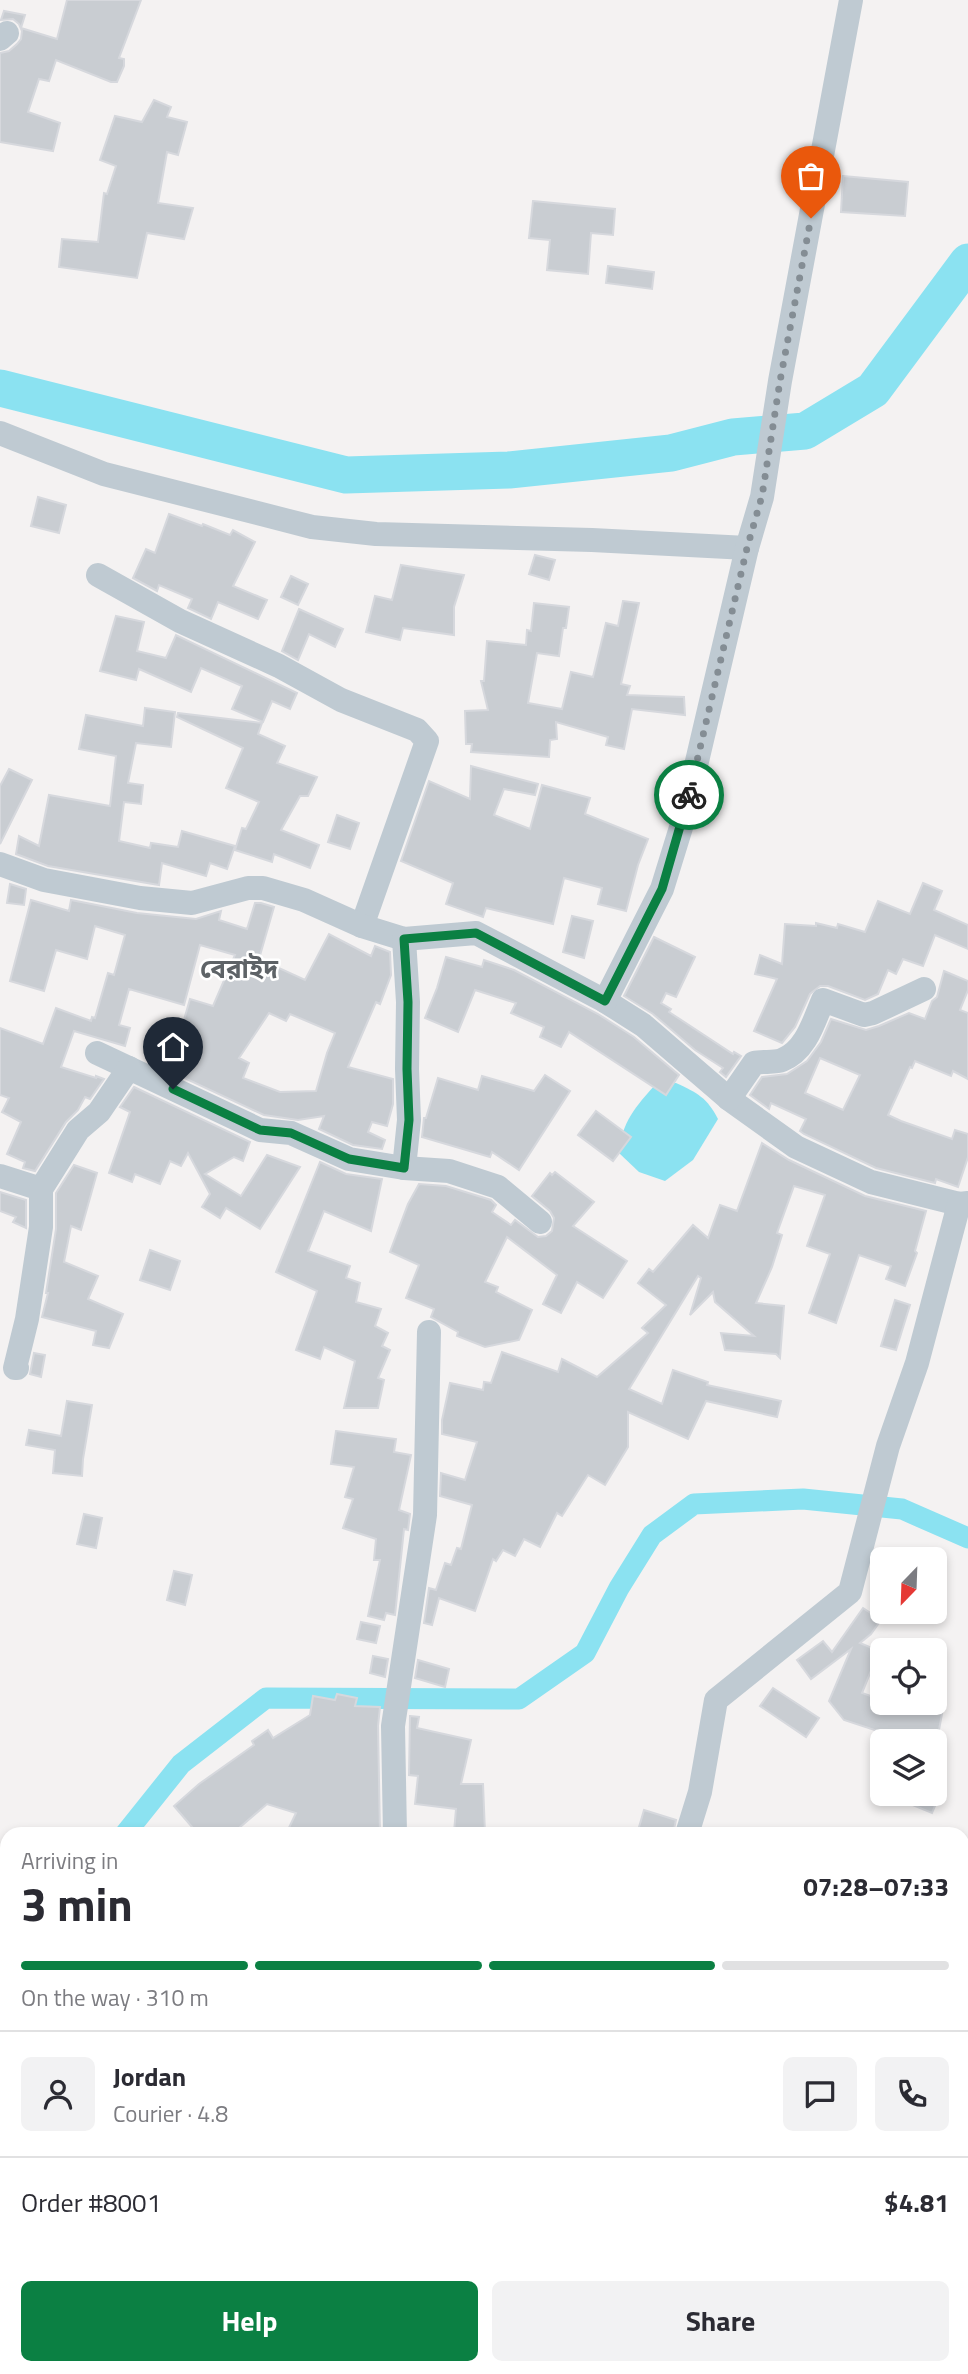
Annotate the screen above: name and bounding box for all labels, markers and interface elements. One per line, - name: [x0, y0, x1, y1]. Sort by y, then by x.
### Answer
- pin: [781, 146, 841, 218]
- icon: bag: [792, 157, 830, 195]
- courier: [654, 760, 724, 830]
- icon: bike: [670, 776, 708, 814]
- district label: বেরাইদ: [200, 949, 279, 988]
- pin: [143, 1017, 203, 1089]
- icon: home: [154, 1028, 192, 1066]
- north arrow: [870, 1547, 947, 1624]
- map controls: [870, 1547, 947, 1806]
- button: locate: [870, 1638, 947, 1715]
- button: layers: [870, 1729, 947, 1806]
- text: Arriving in: [21, 1843, 118, 1878]
- text: 07:28–07:33: [803, 1867, 949, 1906]
- text: 3 min: [21, 1869, 133, 1939]
- text: On the way · 310 m: [21, 1980, 209, 2015]
- button: person: [21, 2057, 95, 2131]
- text: Jordan: [113, 2057, 186, 2096]
- button: chat: [783, 2057, 857, 2131]
- button: phone: [875, 2057, 949, 2131]
- text: Courier · 4.8: [113, 2096, 228, 2131]
- text: Order #8001: [21, 2183, 161, 2222]
- text: $4.81: [884, 2183, 949, 2222]
- button: Help: [21, 2281, 478, 2361]
- button: Share: [492, 2281, 949, 2361]

